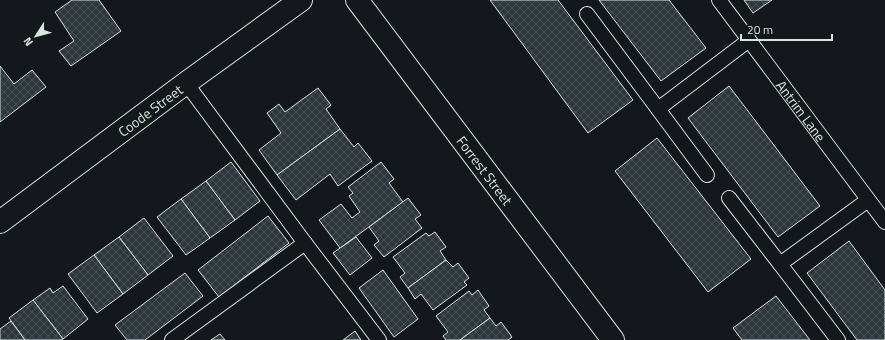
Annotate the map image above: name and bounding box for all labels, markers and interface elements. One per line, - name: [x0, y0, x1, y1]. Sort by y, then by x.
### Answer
- north arrow: [16, 16, 56, 56]
- scale bar: [741, 16, 832, 42]
- text: 20 m: [747, 20, 773, 39]
- text: N: [19, 34, 37, 50]
- street label: Antrim Lane: [772, 75, 832, 146]
- street label: Coode Street: [113, 79, 187, 141]
- street label: Forrest Street: [452, 131, 518, 209]

